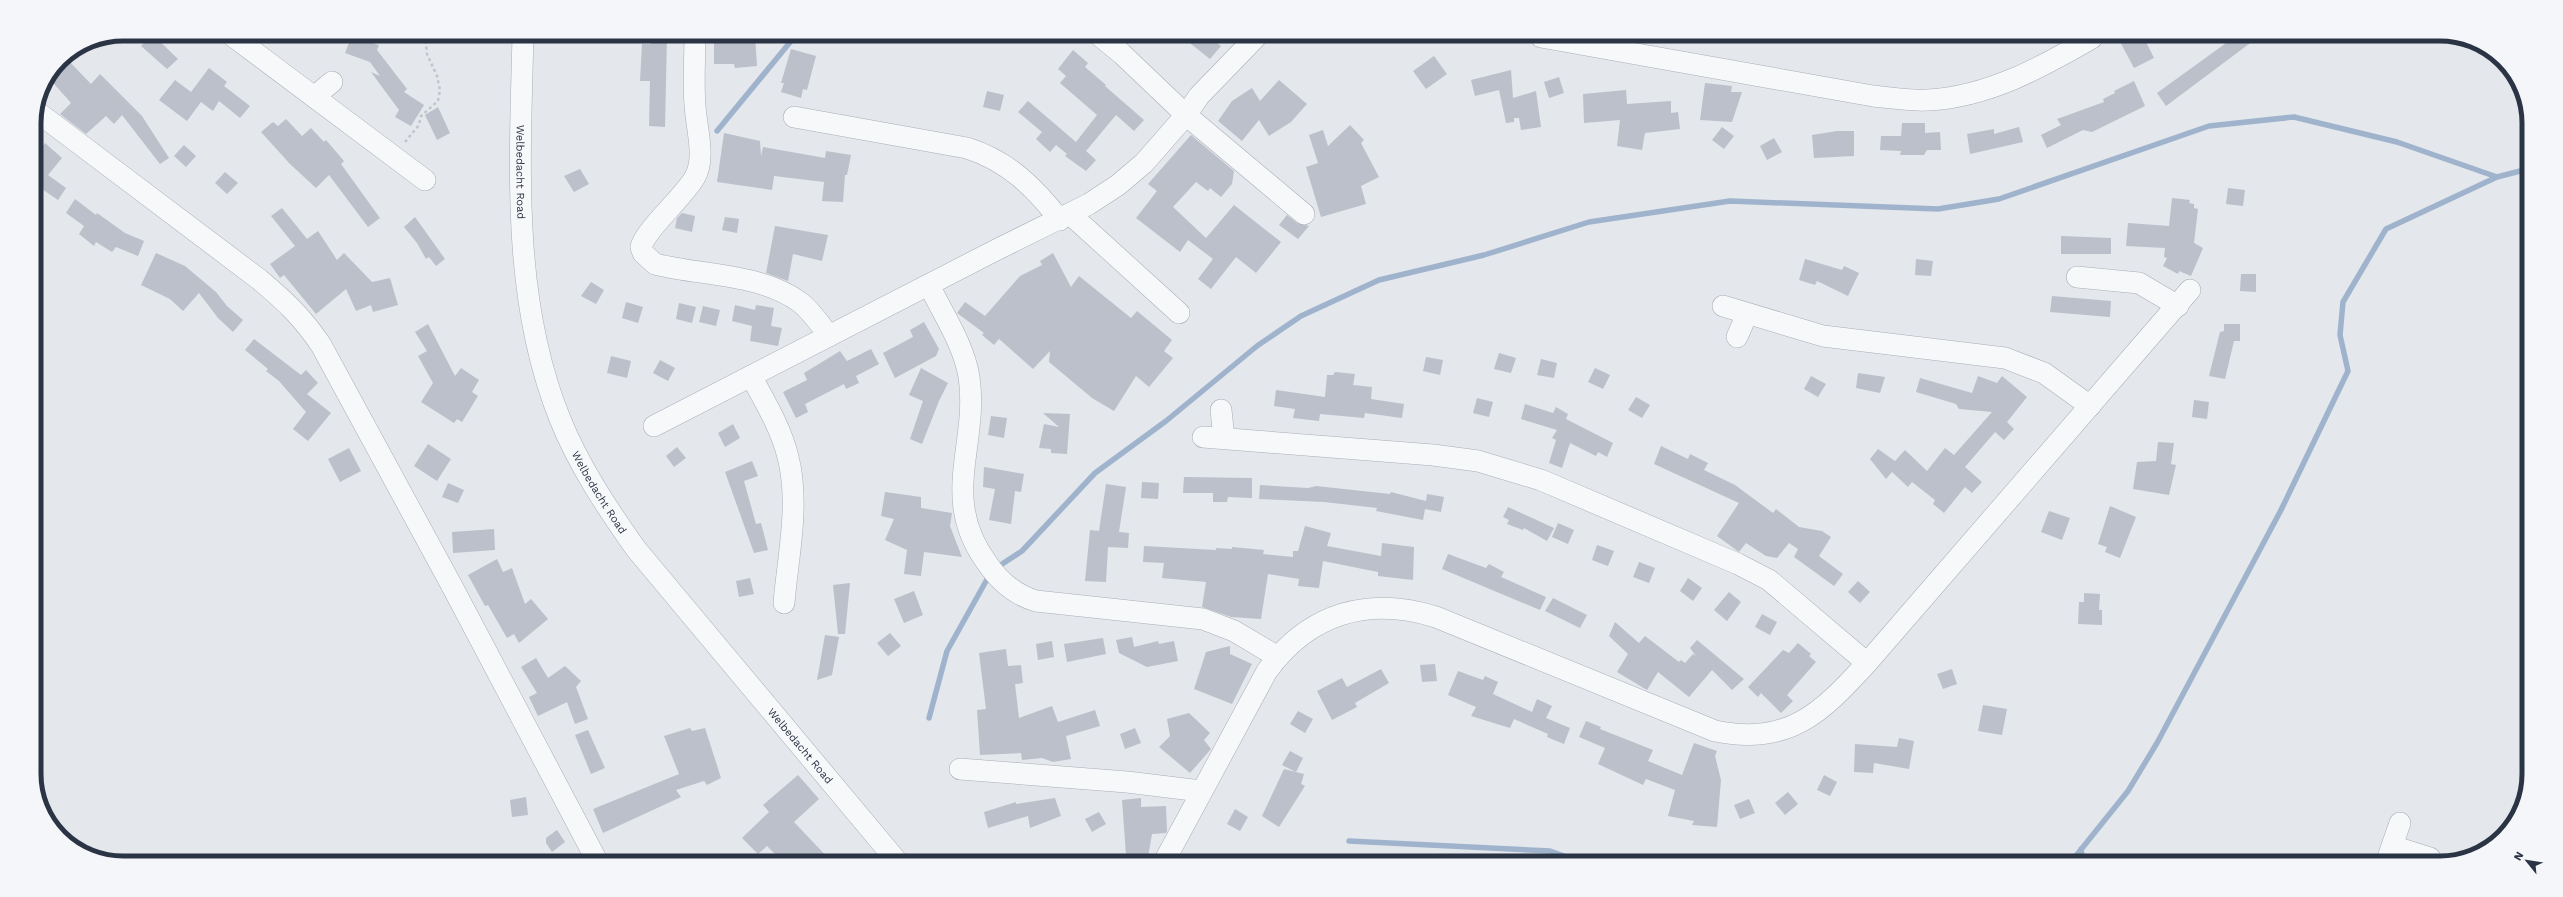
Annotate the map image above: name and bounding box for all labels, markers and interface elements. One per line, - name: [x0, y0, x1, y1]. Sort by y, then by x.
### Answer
- street label: Welbedacht Road: [514, 125, 528, 219]
- street label: Welbedacht Road: [569, 449, 630, 536]
- street label: Welbedacht Road: [765, 705, 836, 786]
- north arrow: [2507, 841, 2547, 881]
- text: N: [2511, 849, 2526, 863]

